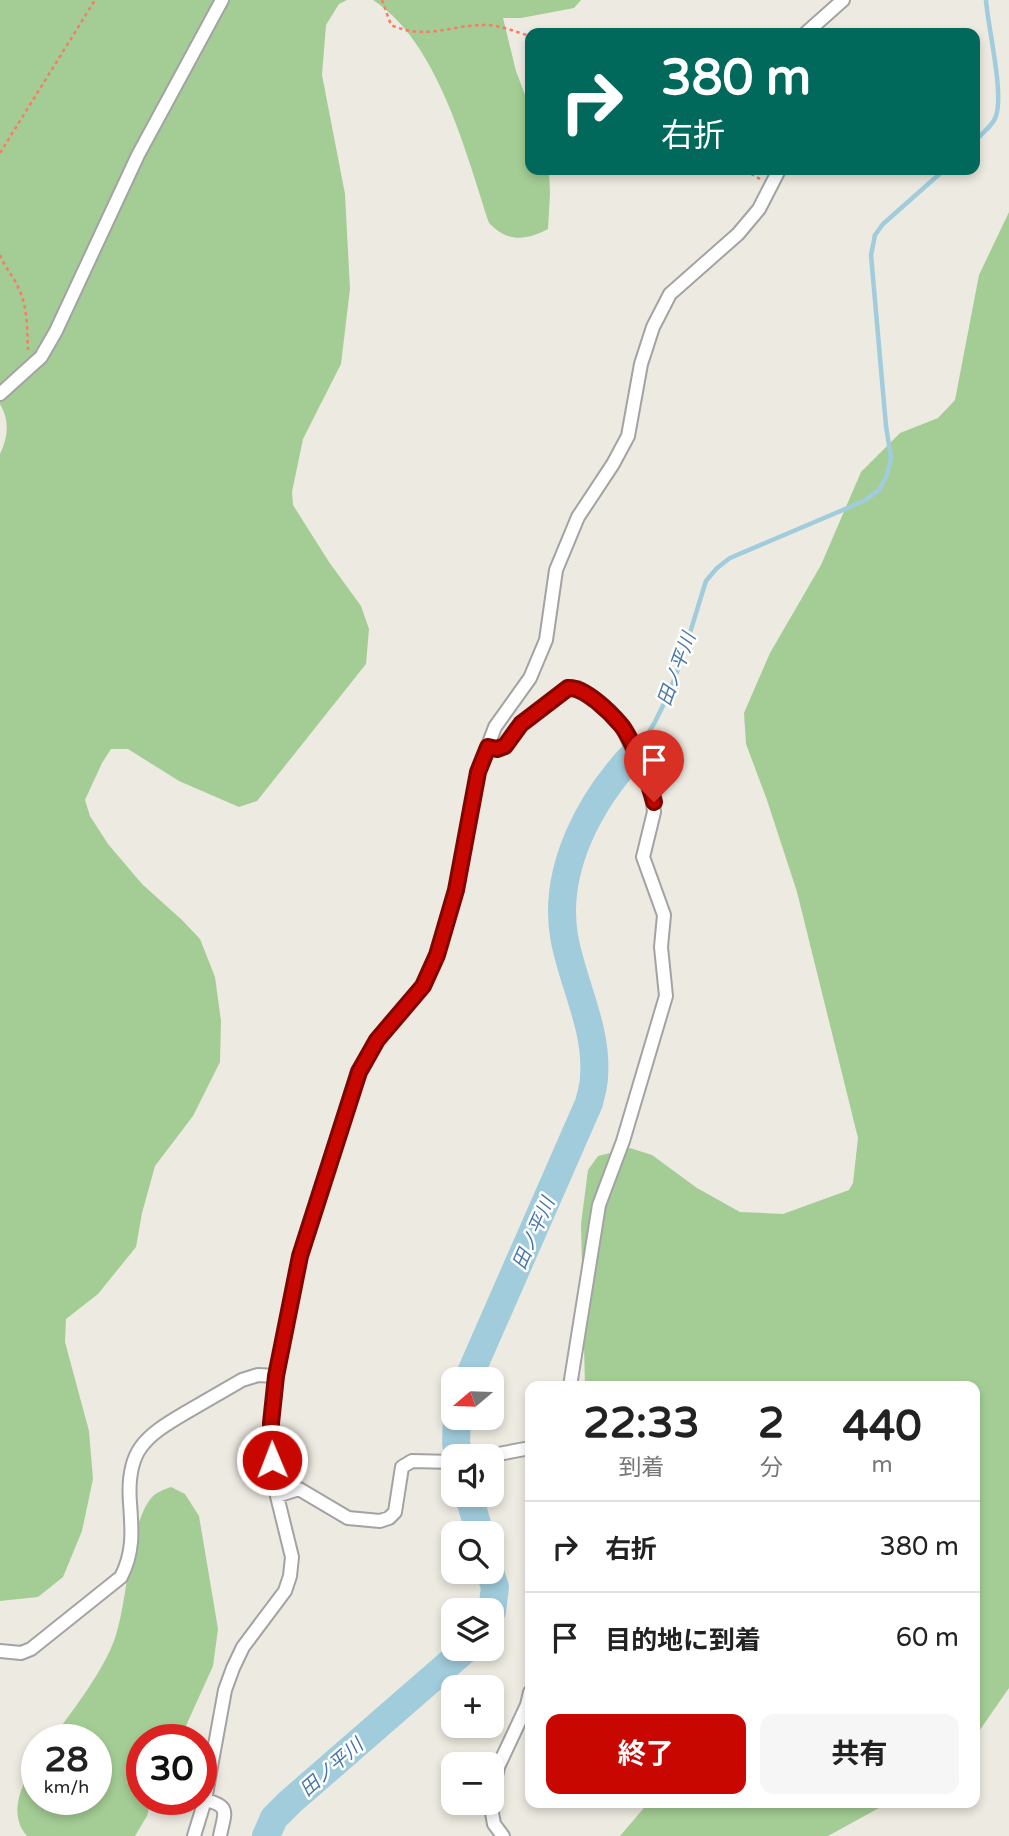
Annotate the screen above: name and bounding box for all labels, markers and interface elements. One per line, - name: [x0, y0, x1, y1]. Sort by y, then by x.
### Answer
- text: 380 m: [661, 49, 811, 108]
- icon: right: [546, 56, 637, 147]
- text: 右折: [661, 117, 725, 155]
- water label: 田ノ平川: [654, 628, 701, 709]
- pin: [624, 730, 684, 802]
- icon: arrive: [635, 741, 673, 779]
- water label: 田ノ平川: [508, 1192, 560, 1273]
- north arrow: [441, 1367, 504, 1430]
- map controls: [441, 1367, 504, 1815]
- text: 22:33: [583, 1398, 700, 1449]
- text: 2: [758, 1398, 784, 1449]
- text: 440: [843, 1401, 922, 1452]
- position arrow: [235, 1423, 309, 1497]
- button: sound: [441, 1444, 504, 1507]
- text: m: [872, 1451, 893, 1479]
- text: 到着: [618, 1454, 664, 1482]
- text: 分: [760, 1454, 783, 1482]
- button: search: [441, 1521, 504, 1584]
- icon: right: [546, 1528, 584, 1566]
- text: 380 m: [879, 1531, 959, 1562]
- text: 右折: [605, 1534, 657, 1565]
- button: layers: [441, 1598, 504, 1661]
- icon: arrive: [546, 1619, 584, 1657]
- text: 60 m: [896, 1622, 959, 1653]
- text: 目的地に到着: [605, 1625, 761, 1656]
- button: +: [441, 1675, 504, 1738]
- button: 終了: [546, 1714, 746, 1794]
- button: 共有: [760, 1714, 959, 1794]
- speed limit sign: 30: [126, 1724, 217, 1815]
- water label: 田ノ平川: [296, 1733, 369, 1801]
- text: 28: [45, 1739, 88, 1781]
- button: −: [441, 1752, 504, 1815]
- text: km/h: [44, 1776, 89, 1798]

